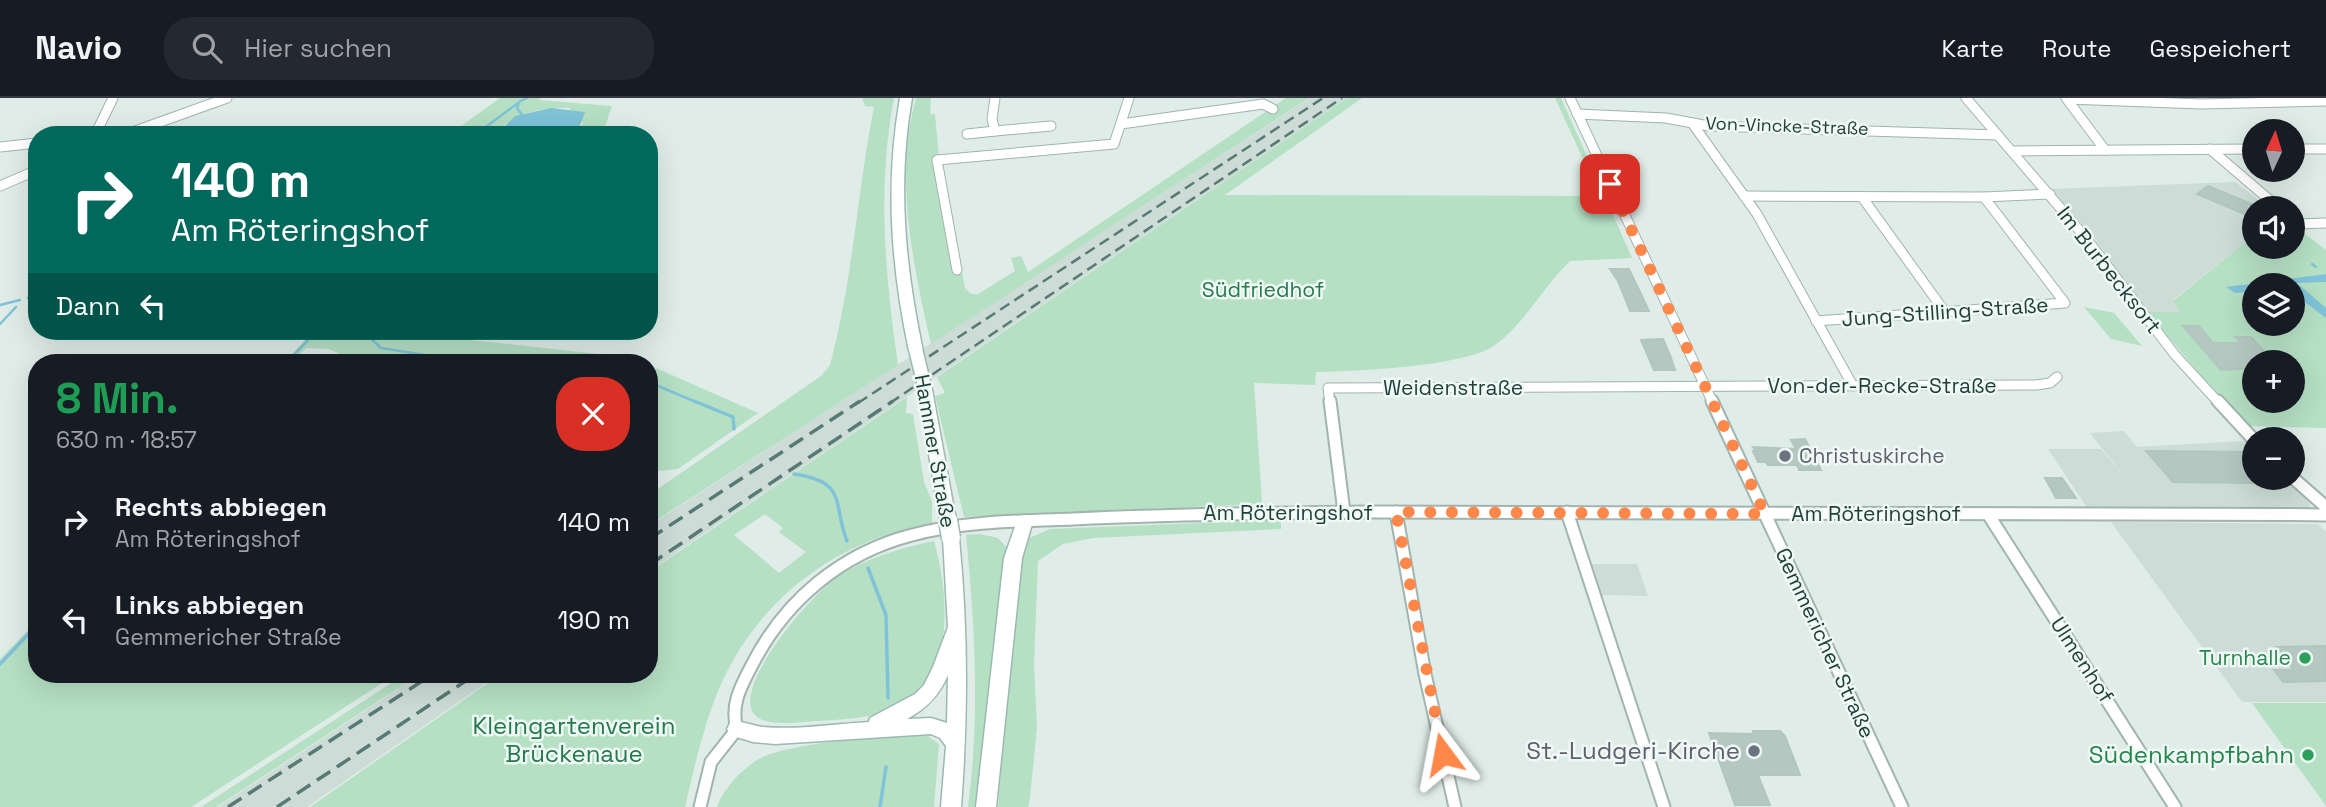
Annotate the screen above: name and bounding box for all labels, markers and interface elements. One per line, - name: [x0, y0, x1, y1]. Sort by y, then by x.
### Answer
- search box: [164, 17, 654, 80]
- text: Navio: [35, 27, 122, 69]
- icon: search: [188, 29, 226, 67]
- text: Hier suchen: [244, 31, 392, 65]
- text: Karte: [1942, 33, 2004, 64]
- text: Route: [2042, 33, 2111, 64]
- text: Gespeichert: [2149, 33, 2291, 64]
- street label: Von-Vincke-Straße: [1705, 111, 1869, 140]
- north arrow: [2242, 119, 2305, 182]
- map controls: [2242, 119, 2305, 490]
- text: 140 m: [171, 149, 310, 211]
- icon: right: [56, 154, 147, 245]
- pin: [1580, 154, 1640, 214]
- icon: arrive: [1591, 165, 1629, 203]
- button: sound: [2242, 196, 2305, 259]
- street label: Im Burbecksort: [2051, 201, 2168, 339]
- text: Am Röteringshof: [171, 210, 429, 250]
- button: layers: [2242, 273, 2305, 336]
- park label: Südfriedhof: [1202, 276, 1324, 303]
- icon: left: [134, 287, 172, 325]
- text: Dann: [56, 289, 120, 323]
- street label: Jung-Stilling-Straße: [1841, 291, 2049, 332]
- button: +: [2242, 350, 2305, 413]
- text: 8 Min.: [56, 372, 178, 425]
- street label: Hammer Straße: [909, 372, 962, 530]
- street label: Von-der-Recke-Straße: [1767, 372, 1997, 399]
- street label: Weidenstraße: [1383, 374, 1523, 401]
- button: close: [556, 377, 630, 451]
- text: 630 m · 18:57: [56, 425, 197, 455]
- button: −: [2242, 427, 2305, 490]
- place label: Christuskirche: [1799, 442, 1945, 469]
- marker: Christuskirche: [1777, 448, 1793, 464]
- text: Rechts abbiegen: [115, 490, 327, 524]
- street label: Am Röteringshof: [1203, 499, 1373, 526]
- street label: Am Röteringshof: [1791, 500, 1961, 527]
- icon: right: [56, 503, 94, 541]
- text: 140 m: [557, 505, 630, 539]
- text: Am Röteringshof: [115, 524, 301, 554]
- street label: Gemmericher Straße: [1770, 543, 1881, 742]
- text: Links abbiegen: [115, 588, 304, 622]
- icon: left: [56, 601, 94, 639]
- text: 190 m: [558, 603, 630, 637]
- street label: Ulmenhof: [2045, 612, 2120, 708]
- text: Gemmericher Straße: [115, 622, 342, 652]
- place label: Turnhalle: [2199, 644, 2291, 671]
- marker: Turnhalle: [2297, 650, 2313, 666]
- park label: Kleingartenverein Brückenaue: [473, 710, 675, 769]
- position arrow: [1406, 717, 1480, 791]
- place label: St.-Ludgeri-Kirche: [1526, 735, 1740, 766]
- place label: Südenkampfbahn: [2089, 739, 2294, 770]
- marker: St.-Ludgeri-Kirche: [1746, 743, 1762, 759]
- marker: Südenkampfbahn: [2300, 747, 2316, 763]

